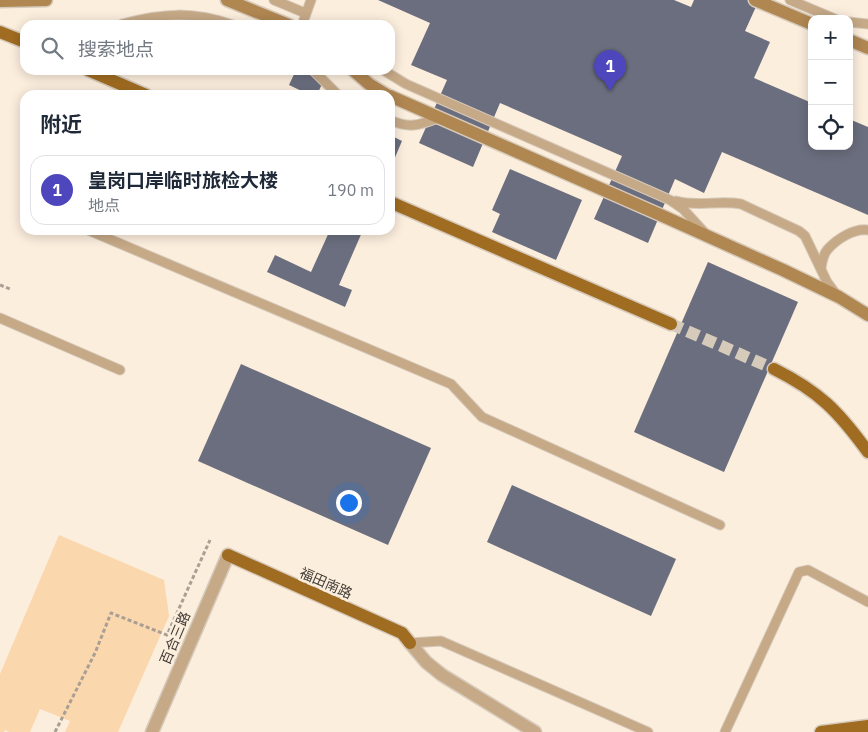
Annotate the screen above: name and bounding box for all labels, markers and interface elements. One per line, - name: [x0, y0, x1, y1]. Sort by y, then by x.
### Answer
- map controls: [808, 15, 853, 150]
- button: +: [808, 15, 853, 60]
- search box: [20, 20, 395, 75]
- icon: search: [38, 34, 66, 62]
- text: 搜索地点: [78, 37, 154, 61]
- pin: 1: [594, 50, 626, 91]
- button: −: [808, 60, 853, 105]
- button: locate: [808, 105, 853, 150]
- text: 附近: [40, 110, 82, 138]
- text: 皇岗口岸临时旅检大楼: [88, 168, 278, 192]
- text: 1: [52, 180, 62, 200]
- text: 190 m: [327, 180, 374, 200]
- text: 地点: [88, 195, 120, 215]
- your location: [336, 490, 362, 516]
- street label: 福田南路: [297, 563, 355, 603]
- street label: 百合三路: [156, 609, 194, 667]

